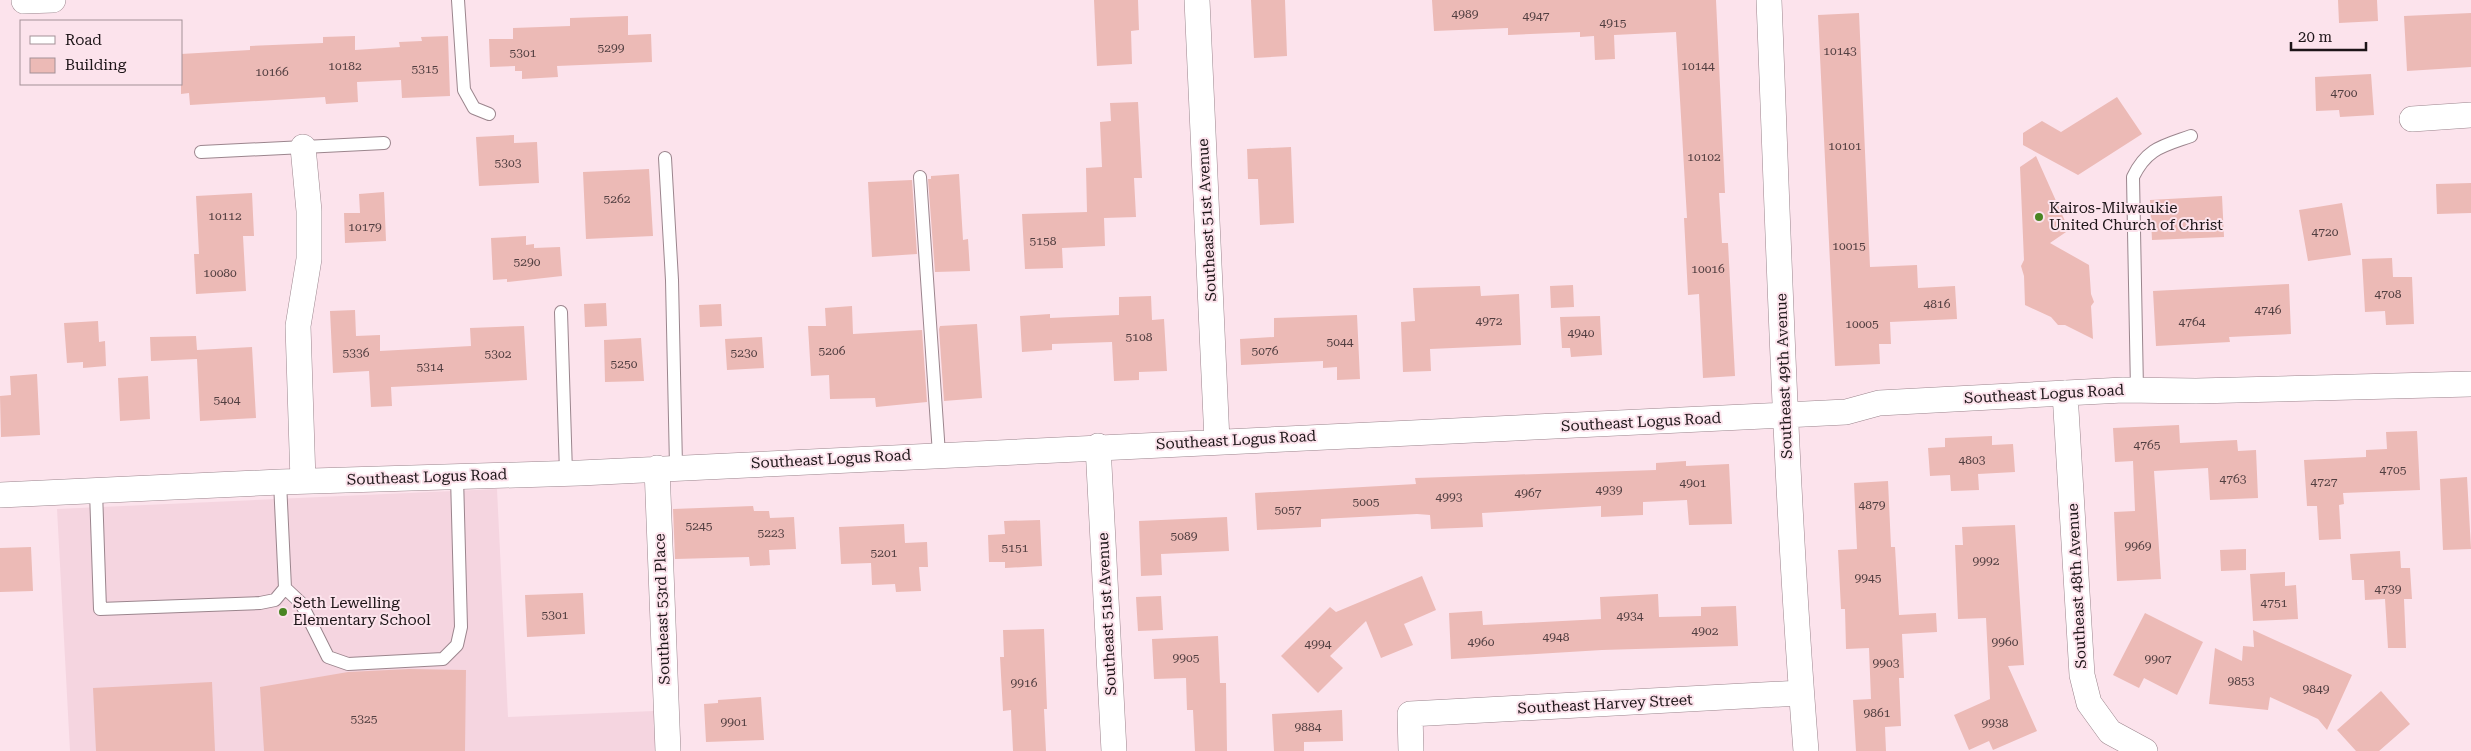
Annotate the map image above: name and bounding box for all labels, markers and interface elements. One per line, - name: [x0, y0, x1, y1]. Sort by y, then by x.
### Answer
- house number: 4989: [1452, 7, 1479, 21]
- house number: 4947: [1523, 9, 1550, 23]
- house number: 4915: [1600, 16, 1627, 30]
- legend: [20, 20, 182, 85]
- scale bar: [2291, 20, 2366, 52]
- text: 20 m: [2298, 28, 2333, 46]
- text: Road: [65, 31, 102, 49]
- house number: 5299: [598, 41, 625, 55]
- house number: 10143: [1823, 44, 1857, 58]
- house number: 5301: [510, 46, 537, 60]
- text: Building: [65, 56, 127, 74]
- house number: 10182: [328, 59, 362, 73]
- house number: 10144: [1681, 59, 1715, 73]
- house number: 5315: [412, 62, 439, 76]
- house number: 10166: [255, 65, 289, 79]
- house number: 4700: [2331, 86, 2358, 100]
- street label: Southeast 51st Avenue: [1194, 138, 1220, 302]
- house number: 10101: [1828, 139, 1862, 153]
- house number: 10102: [1687, 150, 1721, 164]
- house number: 5303: [495, 156, 522, 170]
- house number: 5262: [604, 192, 631, 206]
- place label: Kairos-Milwaukie United Church of Christ: [2049, 199, 2223, 234]
- house number: 10112: [208, 209, 242, 223]
- marker: Kairos-Milwaukie United Church of Christ: [2033, 211, 2045, 223]
- house number: 10179: [348, 220, 382, 234]
- house number: 4720: [2312, 225, 2339, 239]
- house number: 5158: [1030, 234, 1057, 248]
- house number: 10015: [1832, 239, 1866, 253]
- house number: 5290: [514, 255, 541, 269]
- house number: 10016: [1691, 262, 1725, 276]
- house number: 10080: [203, 266, 237, 280]
- house number: 4708: [2375, 287, 2402, 301]
- street label: Southeast 49th Avenue: [1772, 293, 1796, 459]
- house number: 4816: [1924, 297, 1951, 311]
- house number: 4746: [2255, 303, 2282, 317]
- house number: 4972: [1476, 314, 1503, 328]
- house number: 4764: [2179, 315, 2206, 329]
- house number: 10005: [1845, 317, 1879, 331]
- house number: 4940: [1568, 326, 1595, 340]
- house number: 5108: [1126, 330, 1153, 344]
- house number: 5044: [1327, 335, 1354, 349]
- house number: 5206: [819, 344, 846, 358]
- house number: 5076: [1252, 344, 1279, 358]
- house number: 5336: [343, 346, 370, 360]
- house number: 5230: [731, 346, 758, 360]
- house number: 5302: [485, 347, 512, 361]
- house number: 5250: [611, 357, 638, 371]
- house number: 5314: [417, 360, 444, 374]
- street label: Southeast Logus Road: [1963, 381, 2125, 407]
- house number: 5404: [214, 393, 241, 407]
- street label: Southeast Logus Road: [1560, 409, 1722, 435]
- street label: Southeast Logus Road: [1155, 427, 1317, 453]
- house number: 4765: [2134, 438, 2161, 452]
- street label: Southeast Logus Road: [750, 446, 912, 472]
- house number: 4803: [1959, 453, 1986, 467]
- house number: 4705: [2380, 463, 2407, 477]
- street label: Southeast Logus Road: [347, 465, 508, 489]
- house number: 4763: [2220, 472, 2247, 486]
- house number: 4727: [2311, 475, 2338, 489]
- house number: 4901: [1680, 476, 1707, 490]
- house number: 4939: [1596, 483, 1623, 497]
- house number: 4967: [1515, 486, 1542, 500]
- house number: 4993: [1436, 490, 1463, 504]
- house number: 5005: [1353, 495, 1380, 509]
- house number: 4879: [1859, 498, 1886, 512]
- house number: 5057: [1275, 503, 1302, 517]
- street label: Southeast 48th Avenue: [2064, 503, 2090, 669]
- house number: 5245: [686, 519, 713, 533]
- house number: 5223: [758, 526, 785, 540]
- house number: 5089: [1171, 529, 1198, 543]
- street label: Southeast 51st Avenue: [1094, 532, 1120, 696]
- street label: Southeast 53rd Place: [650, 533, 674, 685]
- house number: 9969: [2125, 539, 2152, 553]
- house number: 5151: [1002, 541, 1029, 555]
- house number: 5201: [871, 546, 898, 560]
- house number: 9992: [1973, 554, 2000, 568]
- house number: 9945: [1855, 571, 1882, 585]
- house number: 4739: [2375, 582, 2402, 596]
- place label: Seth Lewelling Elementary School: [293, 594, 431, 629]
- house number: 4751: [2261, 596, 2288, 610]
- marker: Seth Lewelling Elementary School: [277, 606, 289, 618]
- house number: 5301: [542, 608, 569, 622]
- house number: 4934: [1617, 609, 1644, 623]
- house number: 4902: [1692, 624, 1719, 638]
- house number: 4948: [1543, 630, 1570, 644]
- house number: 4960: [1468, 635, 1495, 649]
- house number: 9960: [1992, 635, 2019, 649]
- house number: 4994: [1305, 637, 1332, 651]
- house number: 9905: [1173, 651, 1200, 665]
- house number: 9907: [2145, 652, 2172, 666]
- house number: 9903: [1873, 656, 1900, 670]
- house number: 9853: [2228, 674, 2255, 688]
- house number: 9916: [1011, 676, 1038, 690]
- house number: 9849: [2303, 682, 2330, 696]
- street label: Southeast Harvey Street: [1517, 690, 1693, 718]
- house number: 9861: [1864, 706, 1891, 720]
- house number: 5325: [351, 712, 378, 726]
- house number: 9901: [721, 715, 748, 729]
- house number: 9938: [1982, 716, 2009, 730]
- house number: 9884: [1295, 720, 1322, 734]

